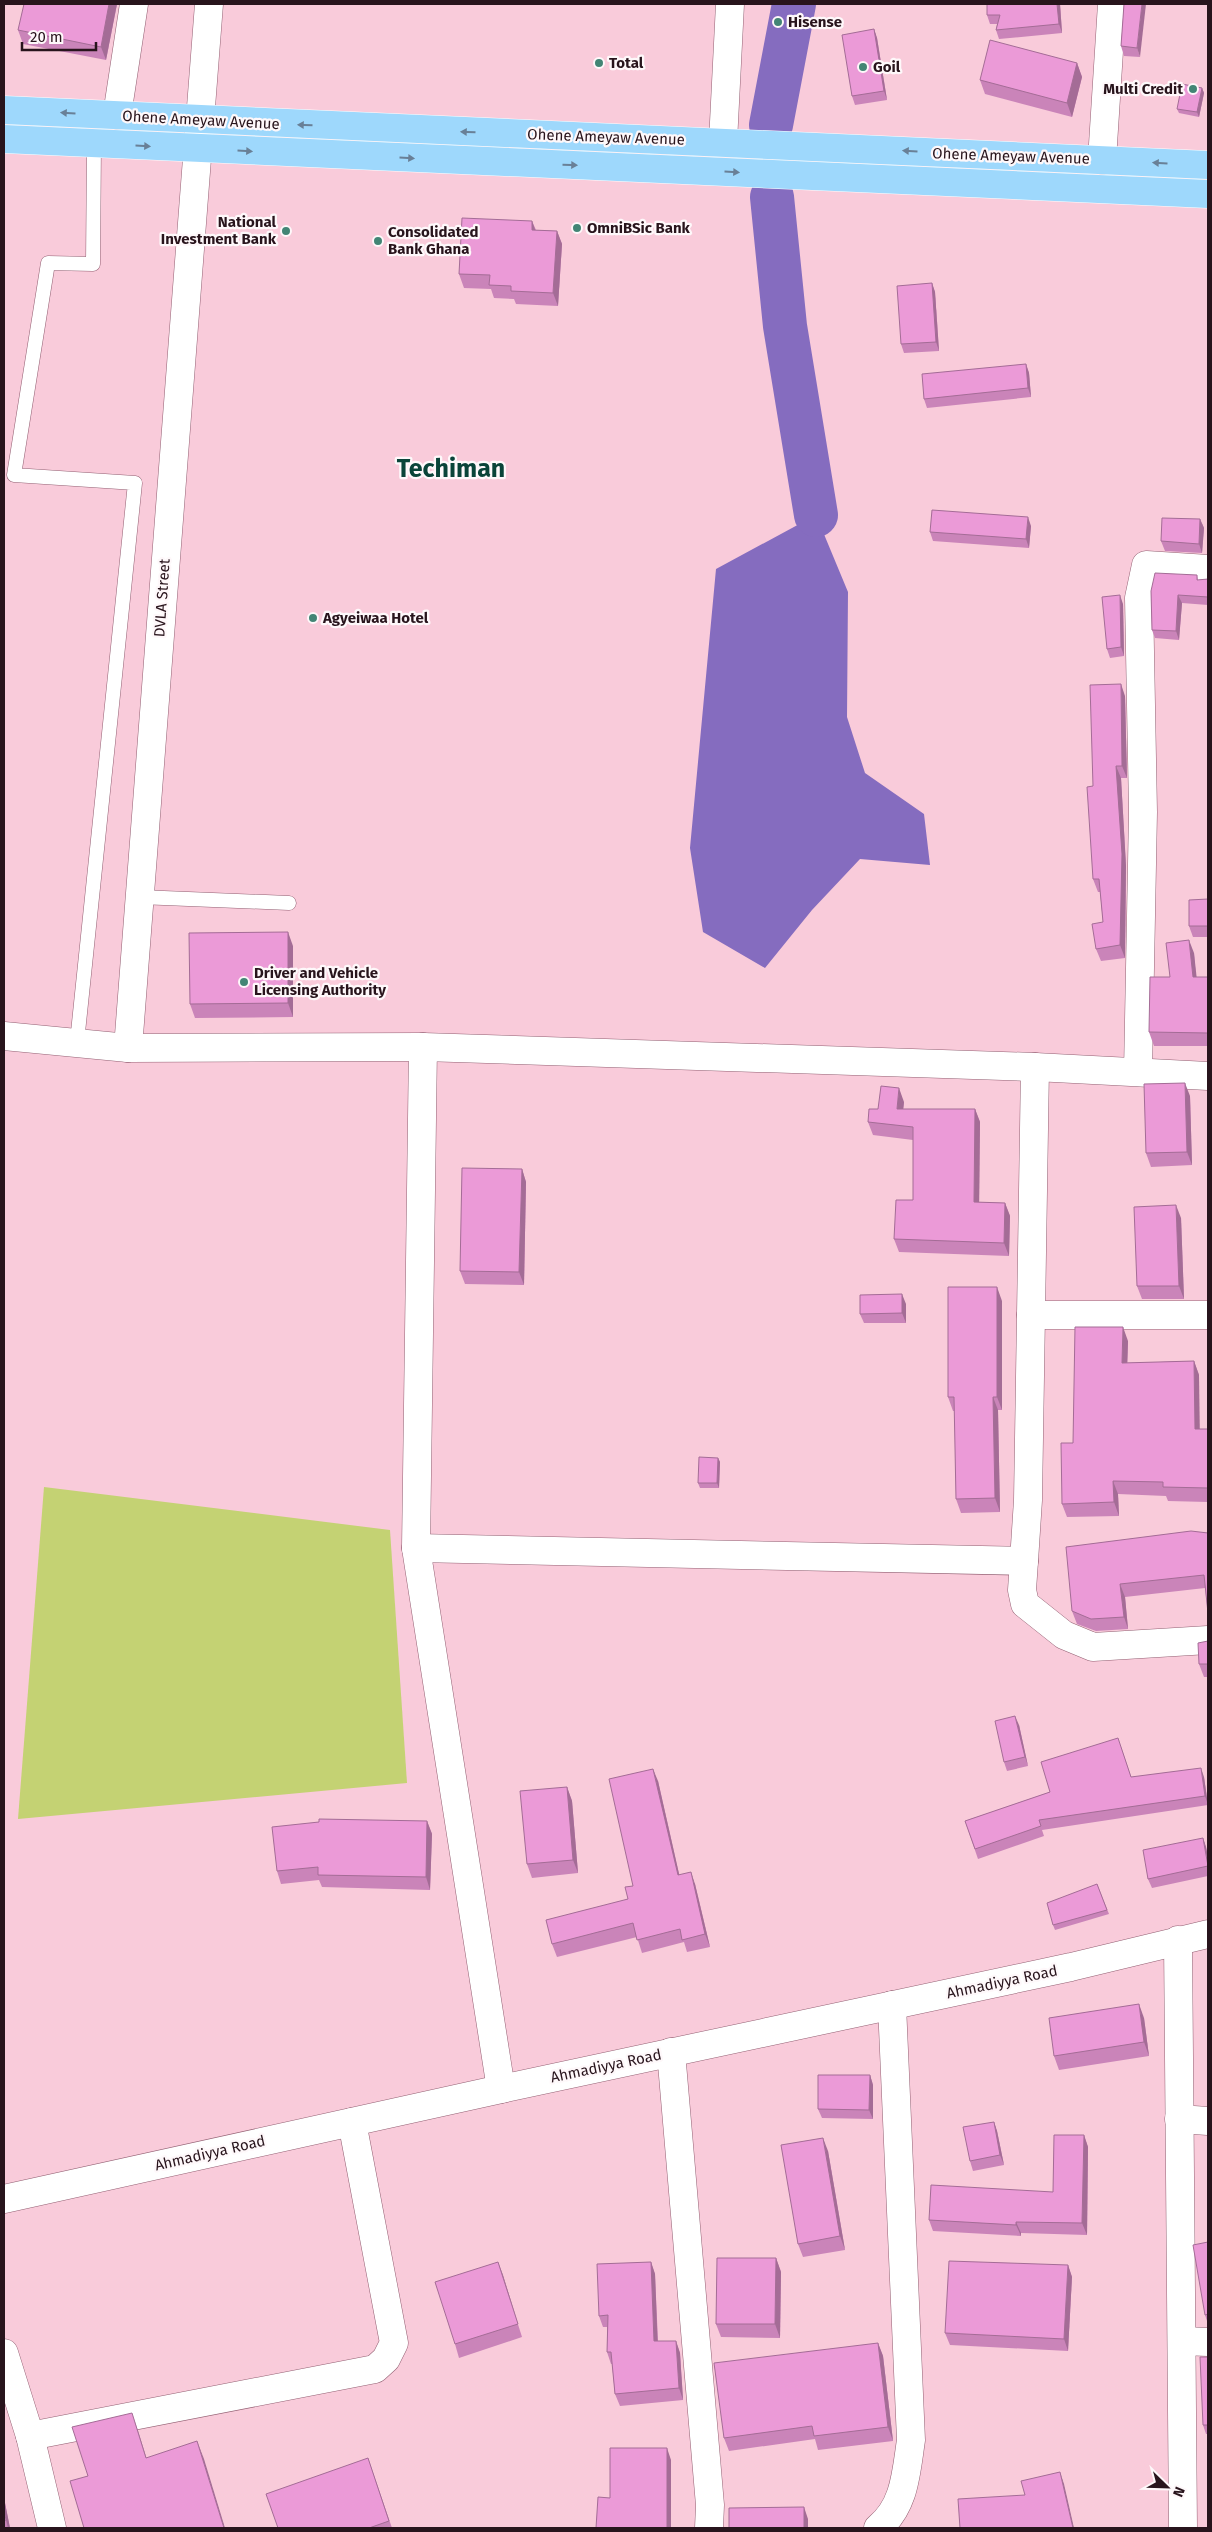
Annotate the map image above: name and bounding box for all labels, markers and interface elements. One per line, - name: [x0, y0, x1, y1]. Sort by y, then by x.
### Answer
- place label: Hisense: [788, 13, 842, 31]
- marker: Hisense: [772, 16, 784, 28]
- scale bar: [22, 20, 96, 52]
- text: 20 m: [30, 28, 63, 46]
- place label: Total: [609, 54, 644, 72]
- marker: Total: [593, 57, 605, 69]
- place label: Goil: [873, 58, 901, 76]
- marker: Goil: [857, 61, 869, 73]
- place label: Multi Credit: [1103, 80, 1183, 98]
- marker: Multi Credit: [1187, 83, 1199, 95]
- street label: Ohene Ameyaw Avenue: [122, 107, 280, 133]
- one-way arrow: [60, 109, 76, 117]
- one-way arrow: [297, 121, 313, 129]
- street label: Ohene Ameyaw Avenue: [527, 125, 685, 149]
- one-way arrow: [460, 127, 476, 135]
- one-way arrow: [135, 143, 151, 151]
- street label: Ohene Ameyaw Avenue: [932, 144, 1090, 168]
- one-way arrow: [237, 147, 253, 155]
- one-way arrow: [902, 147, 918, 155]
- one-way arrow: [399, 154, 415, 162]
- one-way arrow: [1151, 158, 1167, 166]
- one-way arrow: [562, 161, 578, 169]
- one-way arrow: [724, 168, 740, 176]
- place label: National Investment Bank: [161, 213, 277, 248]
- place label: OmniBSic Bank: [587, 219, 691, 237]
- marker: OmniBSic Bank: [571, 222, 583, 234]
- place label: Consolidated Bank Ghana: [388, 223, 478, 258]
- marker: National Investment Bank: [280, 225, 292, 237]
- marker: Consolidated Bank Ghana: [372, 235, 384, 247]
- district label: Techiman: [397, 454, 505, 484]
- street label: DVLA Street: [150, 558, 174, 638]
- place label: Agyeiwaa Hotel: [322, 609, 429, 627]
- marker: Agyeiwaa Hotel: [307, 612, 319, 624]
- place label: Driver and Vehicle Licensing Authority: [254, 964, 386, 999]
- marker: Driver and Vehicle Licensing Authority: [238, 976, 250, 988]
- street label: Ahmadiyya Road: [945, 1961, 1059, 2003]
- street label: Ahmadiyya Road: [549, 2045, 663, 2087]
- street label: Ahmadiyya Road: [153, 2132, 267, 2174]
- north arrow: [1142, 2462, 1192, 2512]
- text: N: [1169, 2484, 1188, 2499]

